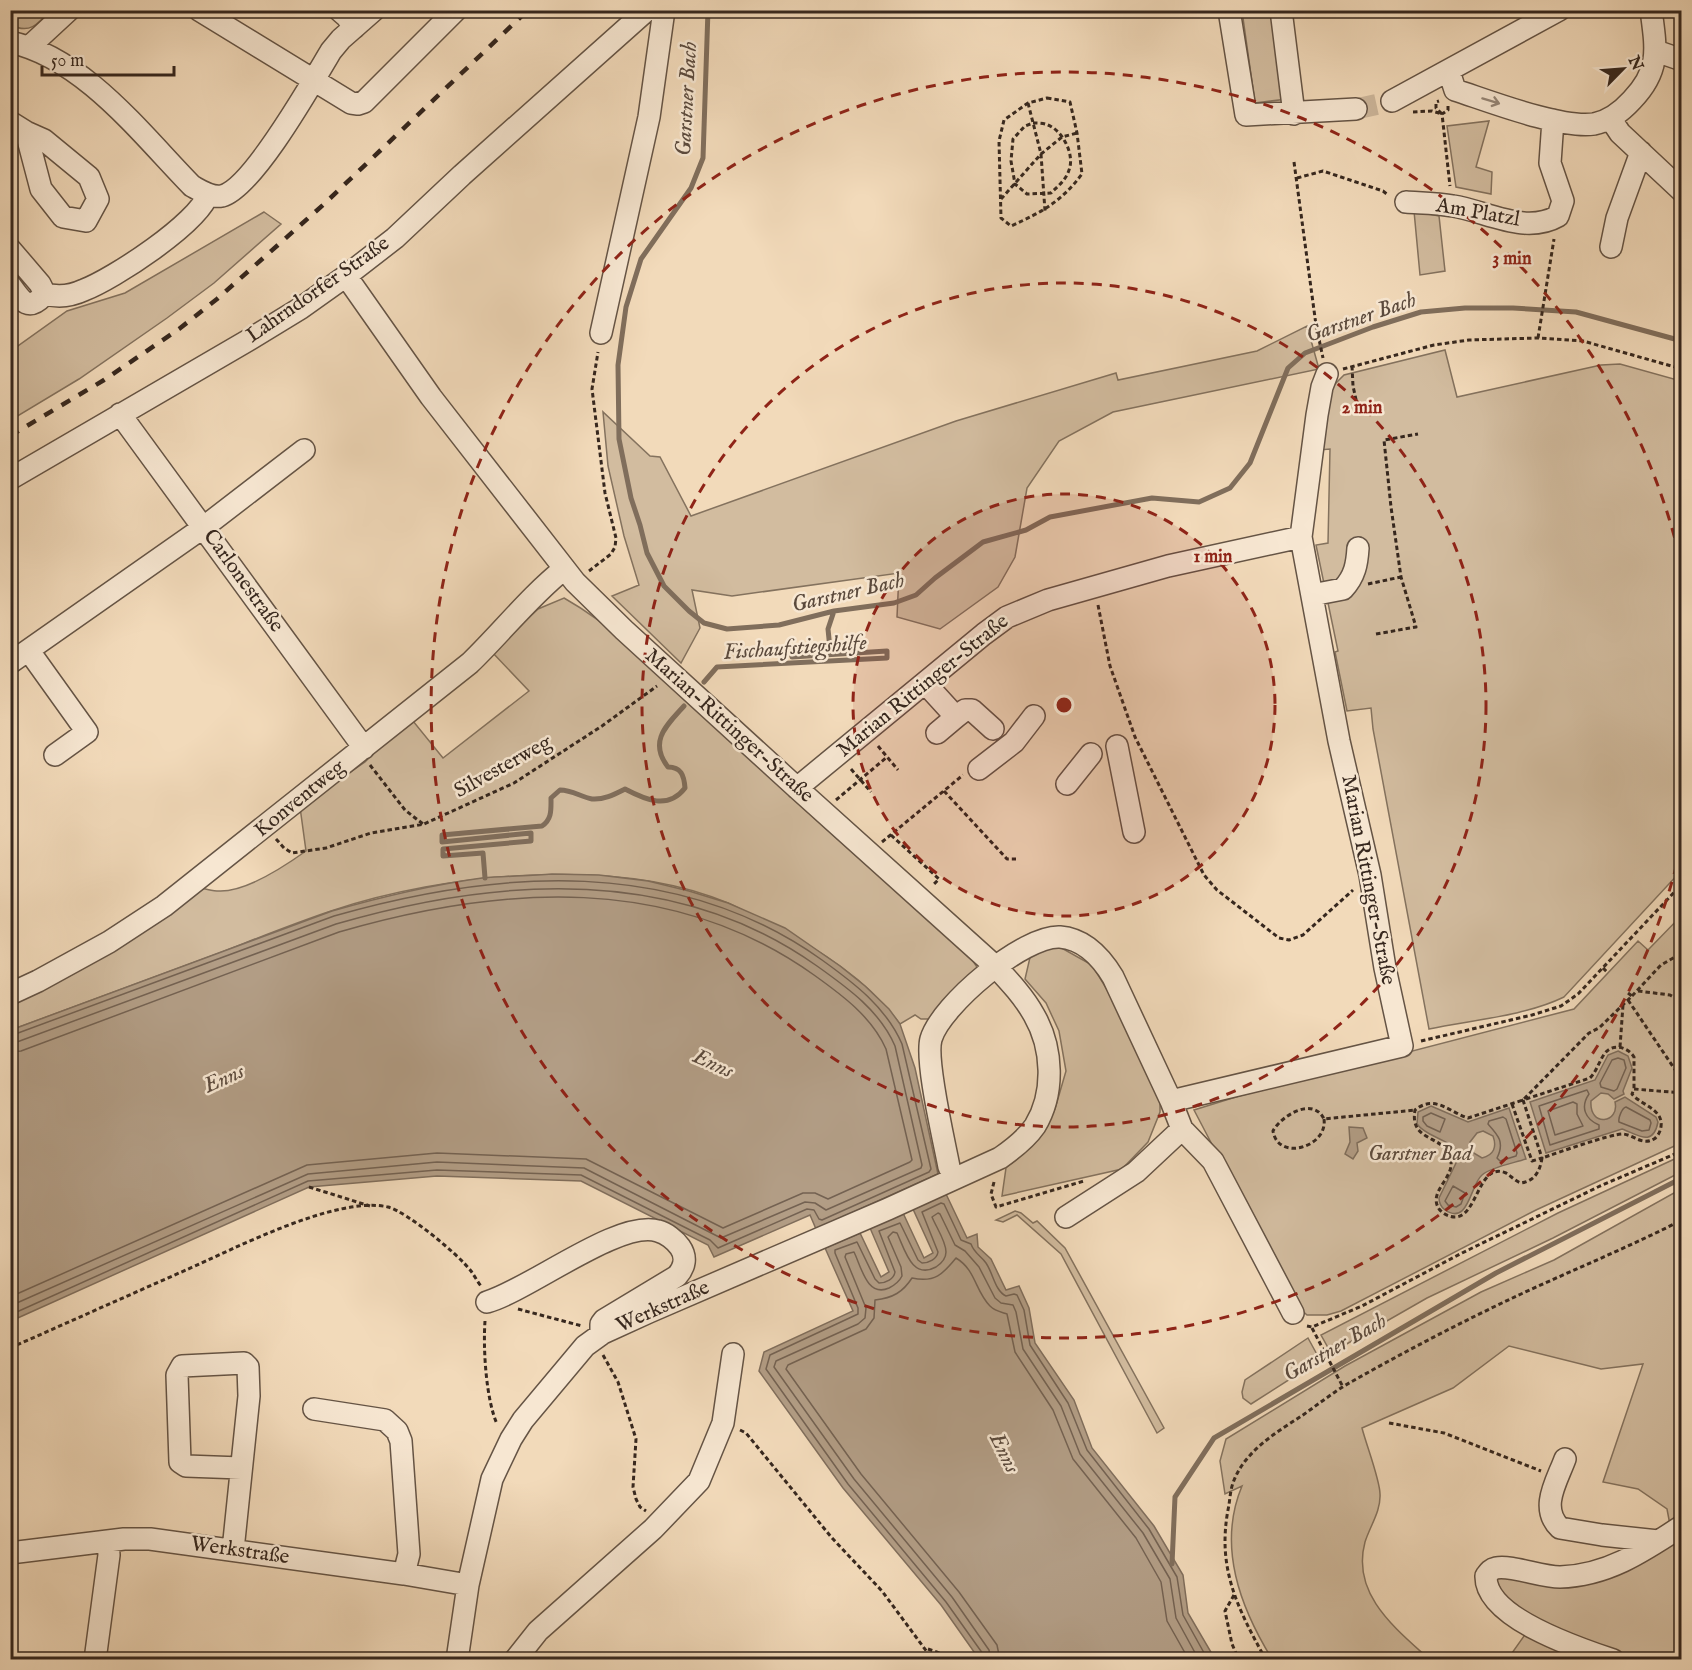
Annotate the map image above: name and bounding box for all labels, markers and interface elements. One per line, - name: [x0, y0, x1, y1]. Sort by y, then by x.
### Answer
- scale bar: [42, 39, 174, 77]
- north arrow: [1593, 39, 1653, 99]
- water label: Garstner Bach: [670, 41, 704, 157]
- text: 50 m: [51, 50, 84, 73]
- text: N: [1622, 52, 1647, 74]
- one-way arrow: [1481, 96, 1500, 107]
- street label: Am Platzl: [1433, 192, 1522, 234]
- street label: Lahrndorfer Straße: [241, 230, 395, 350]
- text: 3 min: [1493, 248, 1532, 271]
- water label: Garstner Bach: [1302, 286, 1420, 350]
- text: 2 min: [1342, 397, 1383, 420]
- street label: Carlonestraße: [196, 524, 290, 638]
- text: 1 min: [1194, 546, 1233, 569]
- water label: Garstner Bach: [789, 566, 907, 620]
- street label: Marian Rittinger-Straße: [832, 608, 1015, 764]
- water label: Fischaufstiegshilfe: [722, 629, 868, 667]
- street label: Marian-Rittinger-Straße: [639, 643, 820, 809]
- centre of rings: [1054, 695, 1074, 715]
- street label: Silvesterweg: [449, 729, 557, 805]
- street label: Konventweg: [249, 754, 351, 844]
- street label: Marian Rittinger-Straße: [1334, 773, 1402, 988]
- water label: Enns: [687, 1042, 738, 1086]
- water label: Enns: [198, 1057, 249, 1101]
- park label: Garstner Bad: [1368, 1141, 1474, 1168]
- street label: Werkstraße: [612, 1274, 714, 1340]
- water label: Garstner Bach: [1278, 1307, 1392, 1389]
- water label: Enns: [982, 1427, 1026, 1478]
- street label: Werkstraße: [189, 1531, 291, 1571]

